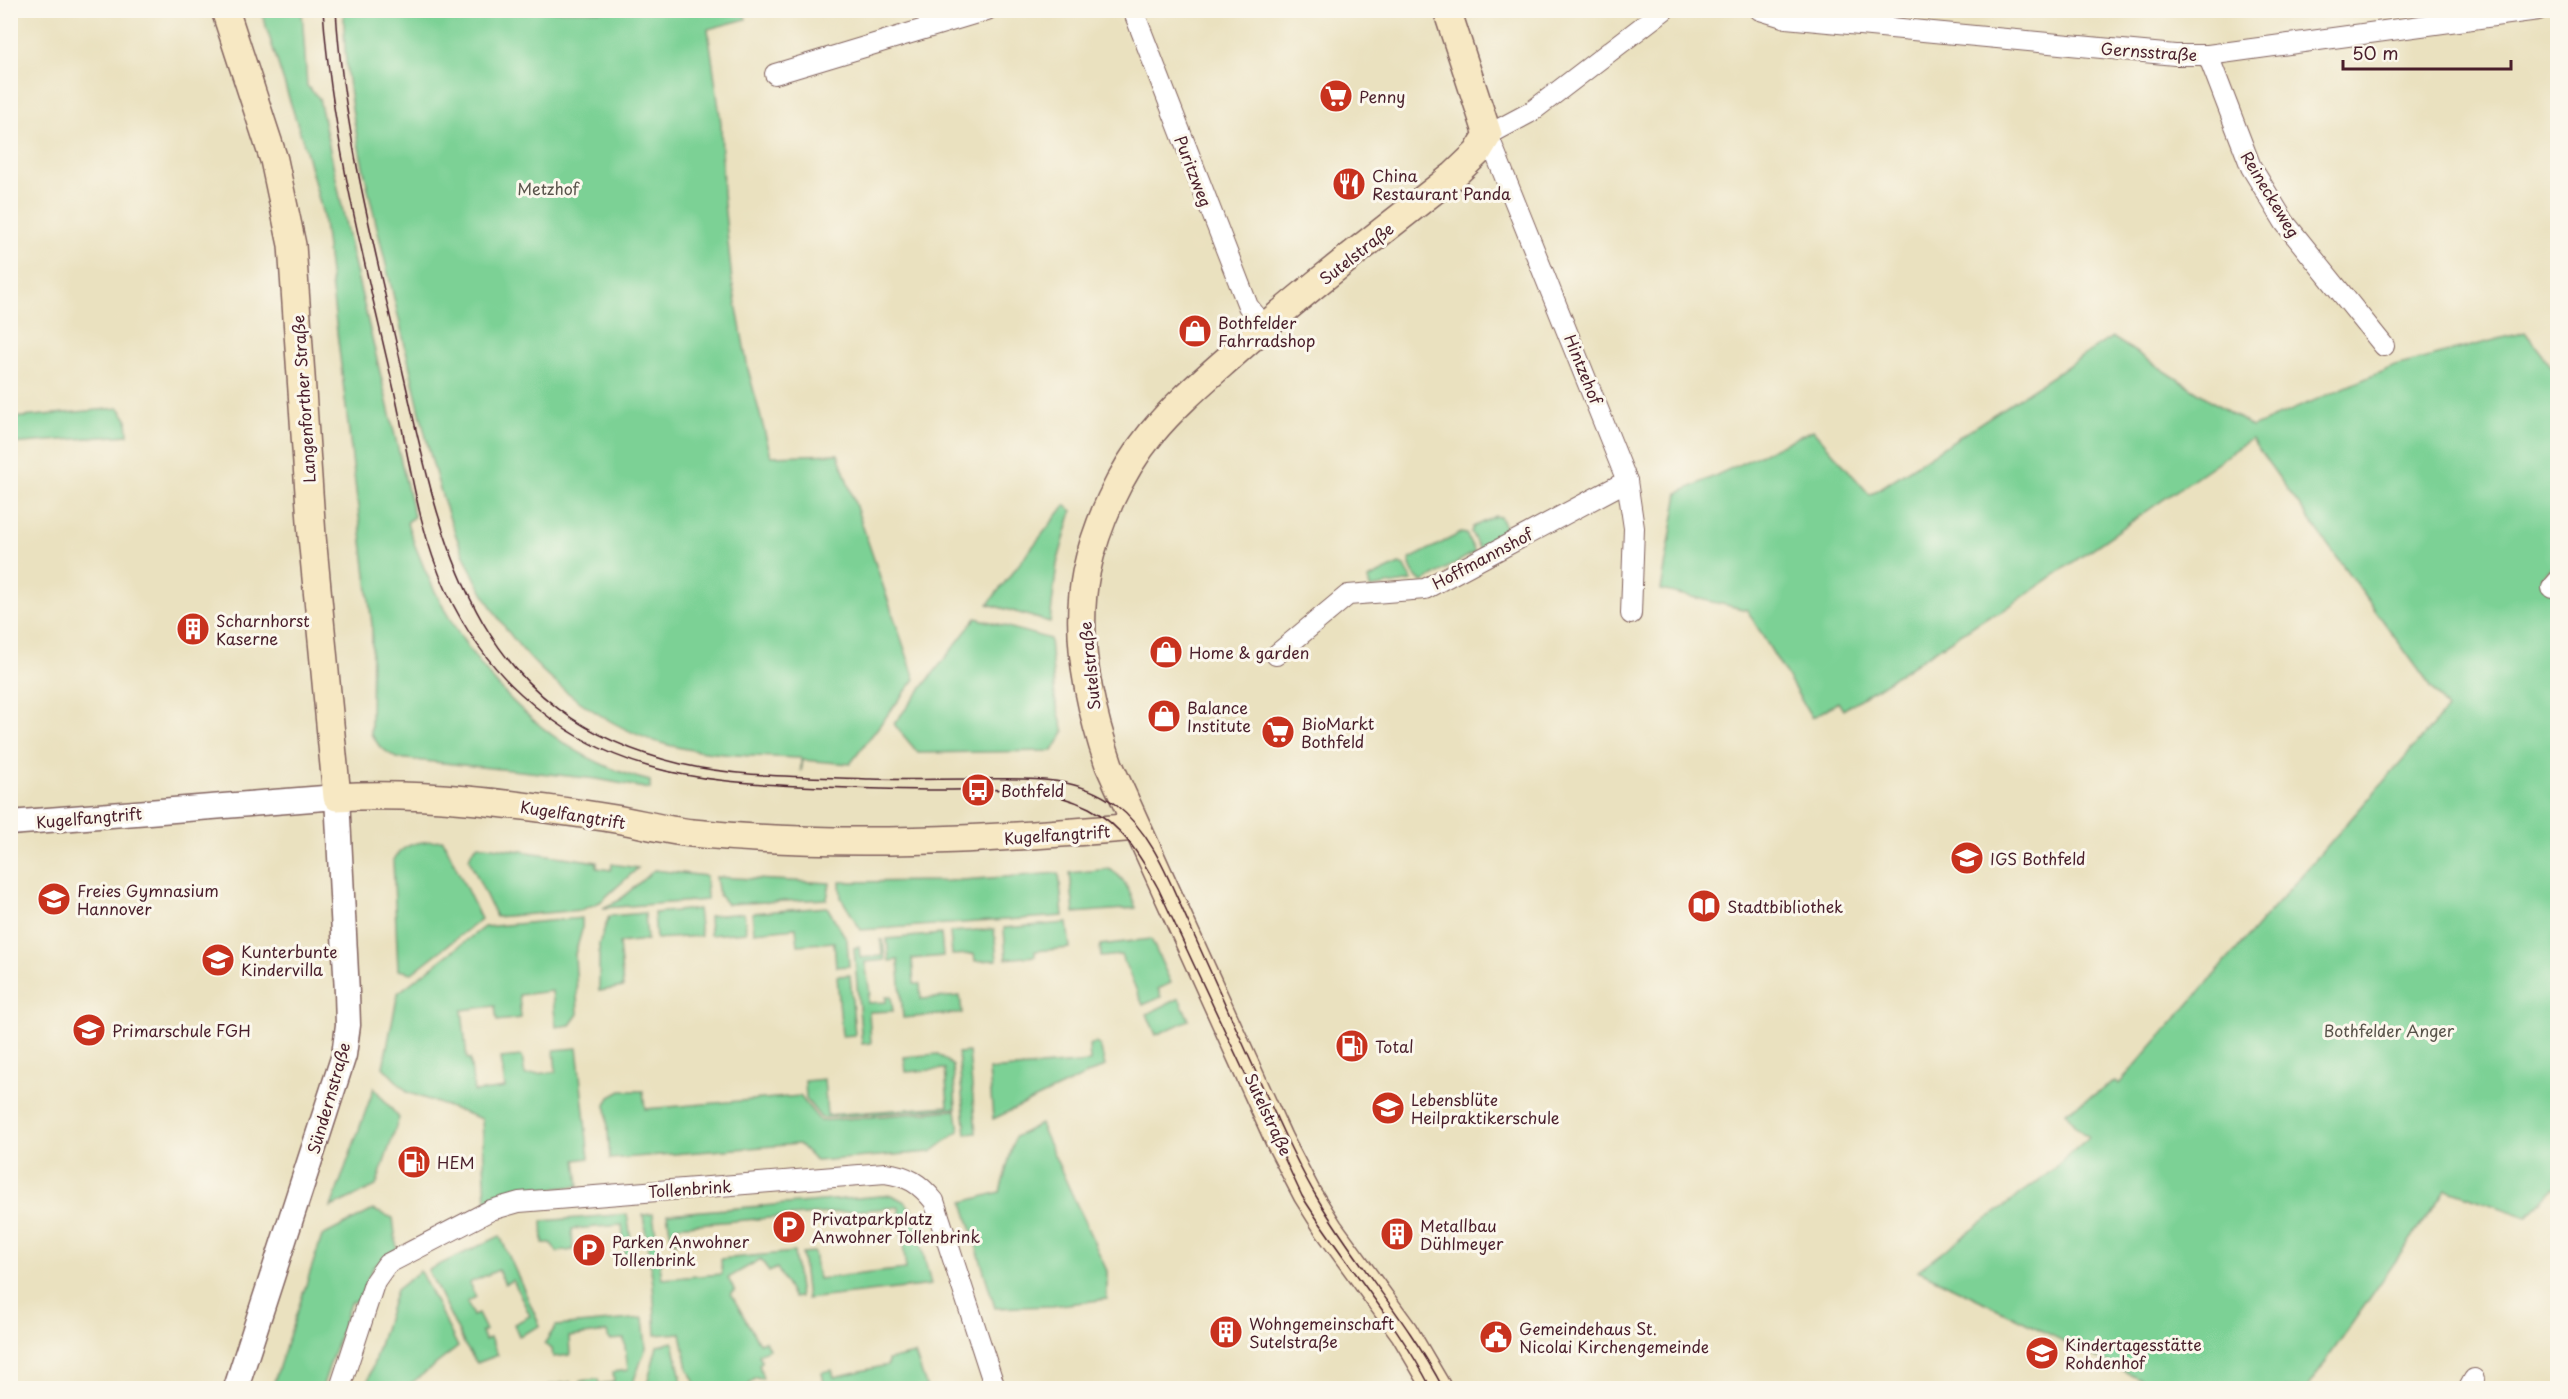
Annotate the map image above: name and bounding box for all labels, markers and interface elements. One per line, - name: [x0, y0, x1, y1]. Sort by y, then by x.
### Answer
- scale bar: [2343, 33, 2511, 71]
- street label: Gernsstraße: [2100, 36, 2198, 66]
- text: 50 m: [2352, 39, 2399, 66]
- supermarket icon: Penny: [1318, 78, 1354, 114]
- place label: Penny: [1359, 84, 1406, 108]
- street label: Puritzweg: [1169, 132, 1219, 210]
- street label: Reineckeweg: [2236, 146, 2306, 242]
- place label: China Restaurant Panda: [1372, 163, 1511, 205]
- restaurant icon: China Restaurant Panda: [1331, 166, 1367, 202]
- park label: Metzhof: [517, 176, 581, 200]
- street label: Sutelstraße: [1314, 216, 1398, 290]
- place label: Bothfelder Fahrradshop: [1218, 310, 1315, 352]
- shop icon: Bothfelder Fahrradshop: [1177, 313, 1213, 349]
- street label: Langenforther Straße: [285, 314, 321, 484]
- street label: Hintzehof: [1559, 330, 1610, 409]
- street label: Hoffmannshof: [1427, 521, 1538, 595]
- place label: Scharnhorst Kaserne: [216, 608, 310, 650]
- building icon: Scharnhorst Kaserne: [175, 611, 211, 647]
- street label: Sutelstraße: [1072, 621, 1106, 711]
- shop icon: Home & garden: [1148, 634, 1184, 670]
- place label: Home & garden: [1189, 640, 1309, 664]
- place label: Balance Institute: [1187, 695, 1251, 737]
- shop icon: Balance Institute: [1146, 698, 1182, 734]
- place label: BioMarkt Bothfeld: [1301, 711, 1375, 753]
- supermarket icon: BioMarkt Bothfeld: [1260, 714, 1296, 750]
- bus stop icon: Bothfeld: [960, 772, 996, 808]
- place label: Bothfeld: [1001, 778, 1064, 802]
- street label: Kugelfangtrift: [519, 794, 628, 834]
- street label: Kugelfangtrift: [35, 800, 143, 834]
- street label: Kugelfangtrift: [1003, 818, 1111, 850]
- school or university icon: IGS Bothfeld: [1949, 840, 1985, 876]
- place label: IGS Bothfeld: [1990, 846, 2085, 870]
- place label: Freies Gymnasium Hannover: [77, 878, 219, 920]
- school or university icon: Freies Gymnasium Hannover: [36, 881, 72, 917]
- library icon: Stadtbibliothek: [1686, 888, 1722, 924]
- place label: Stadtbibliothek: [1727, 894, 1843, 918]
- place label: Kunterbunte Kindervilla: [241, 939, 337, 981]
- school or university icon: Kunterbunte Kindervilla: [200, 942, 236, 978]
- school or university icon: Primarschule FGH: [71, 1012, 107, 1048]
- place label: Primarschule FGH: [112, 1018, 251, 1042]
- park label: Bothfelder Anger: [2324, 1018, 2455, 1042]
- fuel station icon: Total: [1334, 1028, 1370, 1064]
- place label: Total: [1375, 1034, 1414, 1058]
- street label: Sündernstraße: [301, 1039, 355, 1157]
- street label: Sutelstraße: [1239, 1069, 1299, 1159]
- place label: Lebensblüte Heilpraktikerschule: [1411, 1087, 1560, 1129]
- school or university icon: Lebensblüte Heilpraktikerschule: [1370, 1090, 1406, 1126]
- fuel station icon: HEM: [396, 1144, 432, 1180]
- place label: HEM: [437, 1150, 475, 1174]
- street label: Tollenbrink: [647, 1173, 733, 1203]
- place label: Privatparkplatz Anwohner Tollenbrink: [812, 1206, 980, 1248]
- parking icon: Privatparkplatz Anwohner Tollenbrink: [771, 1209, 807, 1245]
- place label: Metallbau Dühlmeyer: [1420, 1213, 1504, 1255]
- building icon: Metallbau Dühlmeyer: [1379, 1216, 1415, 1252]
- place label: Parken Anwohner Tollenbrink: [612, 1229, 750, 1271]
- parking icon: Parken Anwohner Tollenbrink: [571, 1232, 607, 1268]
- place label: Wohngemeinschaft Sutelstraße: [1249, 1311, 1395, 1353]
- building icon: Wohngemeinschaft Sutelstraße: [1208, 1314, 1244, 1350]
- place label: Gemeindehaus St. Nicolai Kirchengemeinde: [1519, 1316, 1709, 1358]
- public building icon: Gemeindehaus St. Nicolai Kirchengemeinde: [1478, 1319, 1514, 1355]
- place label: Kindertagesstätte Rohdenhof: [2065, 1332, 2202, 1374]
- school or university icon: Kindertagesstätte Rohdenhof: [2024, 1335, 2060, 1371]

